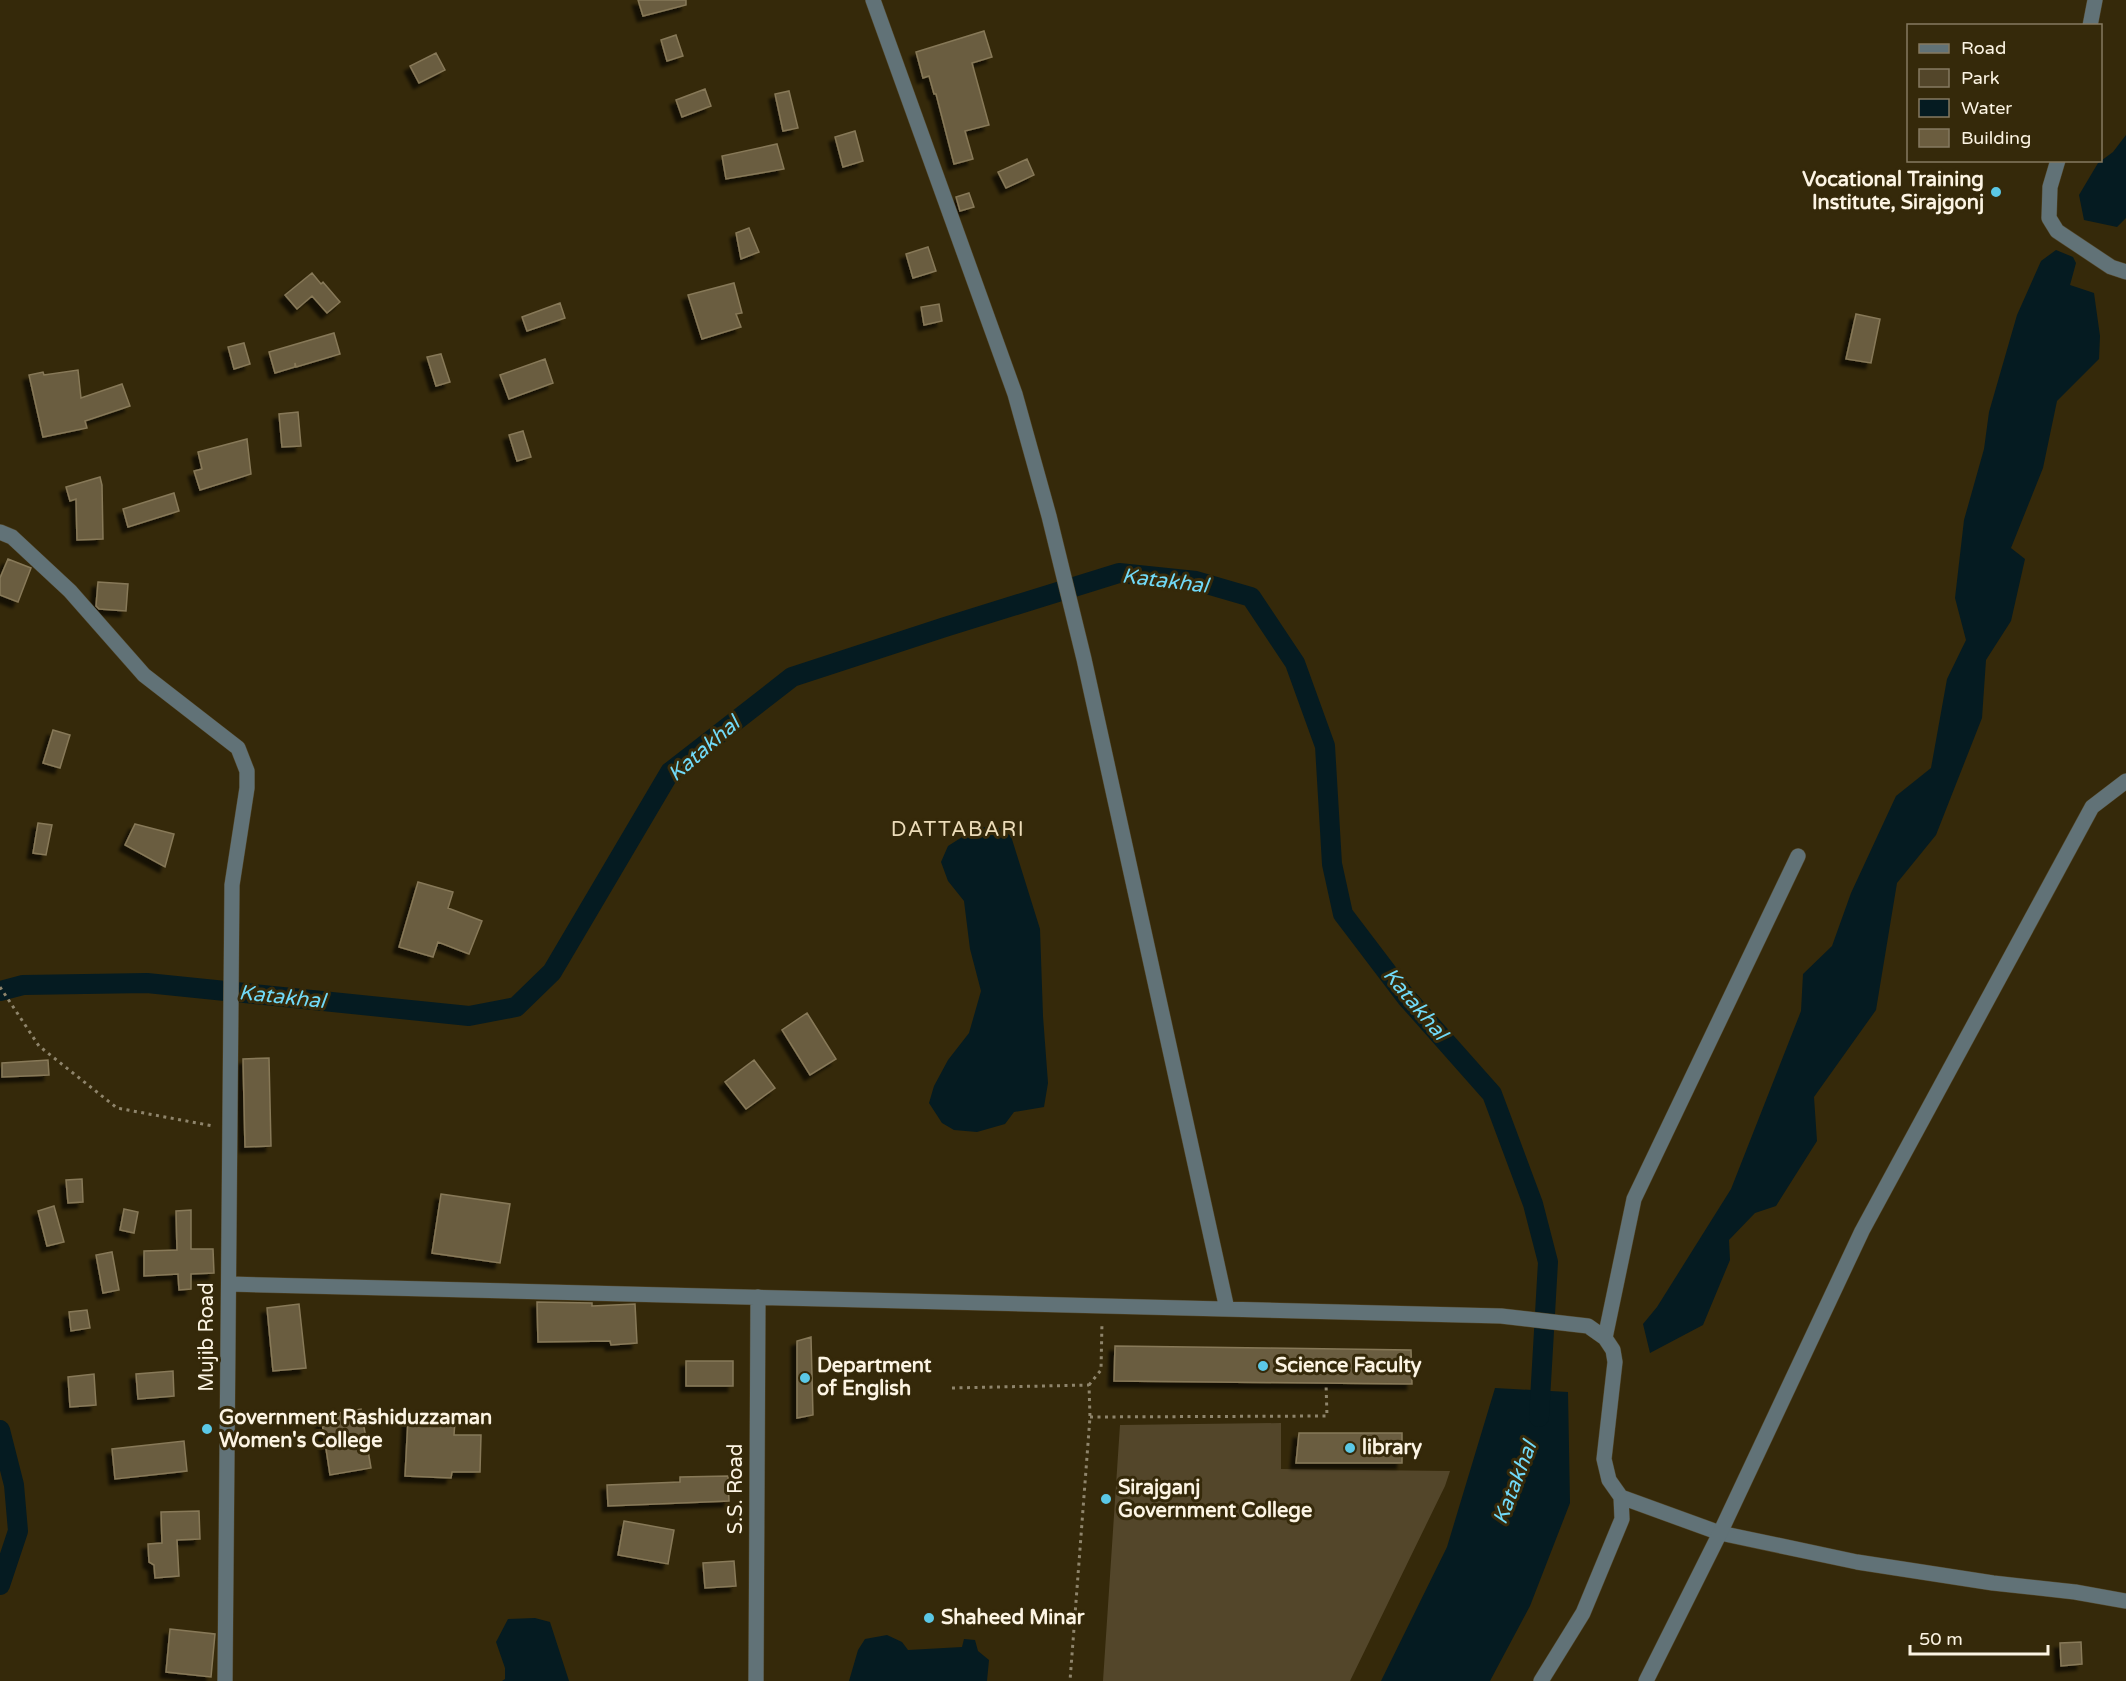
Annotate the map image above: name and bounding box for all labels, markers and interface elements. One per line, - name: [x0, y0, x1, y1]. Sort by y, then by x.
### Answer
- legend: [1907, 24, 2102, 162]
- text: Road: [1961, 37, 2006, 59]
- text: Park: [1961, 67, 2000, 89]
- text: Water: [1961, 97, 2012, 119]
- text: Building: [1961, 127, 2031, 149]
- place label: Vocational Training Institute, Sirajgonj: [1802, 168, 1984, 215]
- marker: Vocational Training Institute, Sirajgonj: [1989, 185, 2003, 199]
- water label: Katakhal: [1120, 563, 1212, 599]
- water label: Katakhal: [663, 709, 747, 787]
- district label: DATTABARI: [891, 817, 1025, 842]
- water label: Katakhal: [1378, 963, 1454, 1047]
- water label: Katakhal: [238, 980, 329, 1014]
- street label: Mujib Road: [195, 1282, 219, 1392]
- place label: Department of English: [817, 1354, 932, 1401]
- place label: Science Faculty: [1275, 1354, 1422, 1378]
- marker: Science Faculty: [1256, 1359, 1270, 1373]
- marker: Department of English: [798, 1371, 812, 1385]
- place label: Government Rashiduzzaman Women's College: [219, 1406, 492, 1453]
- marker: Government Rashiduzzaman Women's College: [200, 1422, 214, 1436]
- water label: Katakhal: [1488, 1435, 1543, 1528]
- place label: library: [1362, 1436, 1422, 1460]
- marker: library: [1343, 1441, 1357, 1455]
- street label: S.S. Road: [724, 1444, 748, 1534]
- place label: Sirajganj Government College: [1118, 1476, 1312, 1523]
- marker: Sirajganj Government College: [1099, 1492, 1113, 1506]
- place label: Shaheed Minar: [941, 1606, 1085, 1630]
- marker: Shaheed Minar: [922, 1611, 936, 1625]
- scale bar: [1910, 1618, 2048, 1656]
- text: 50 m: [1919, 1628, 1963, 1650]

